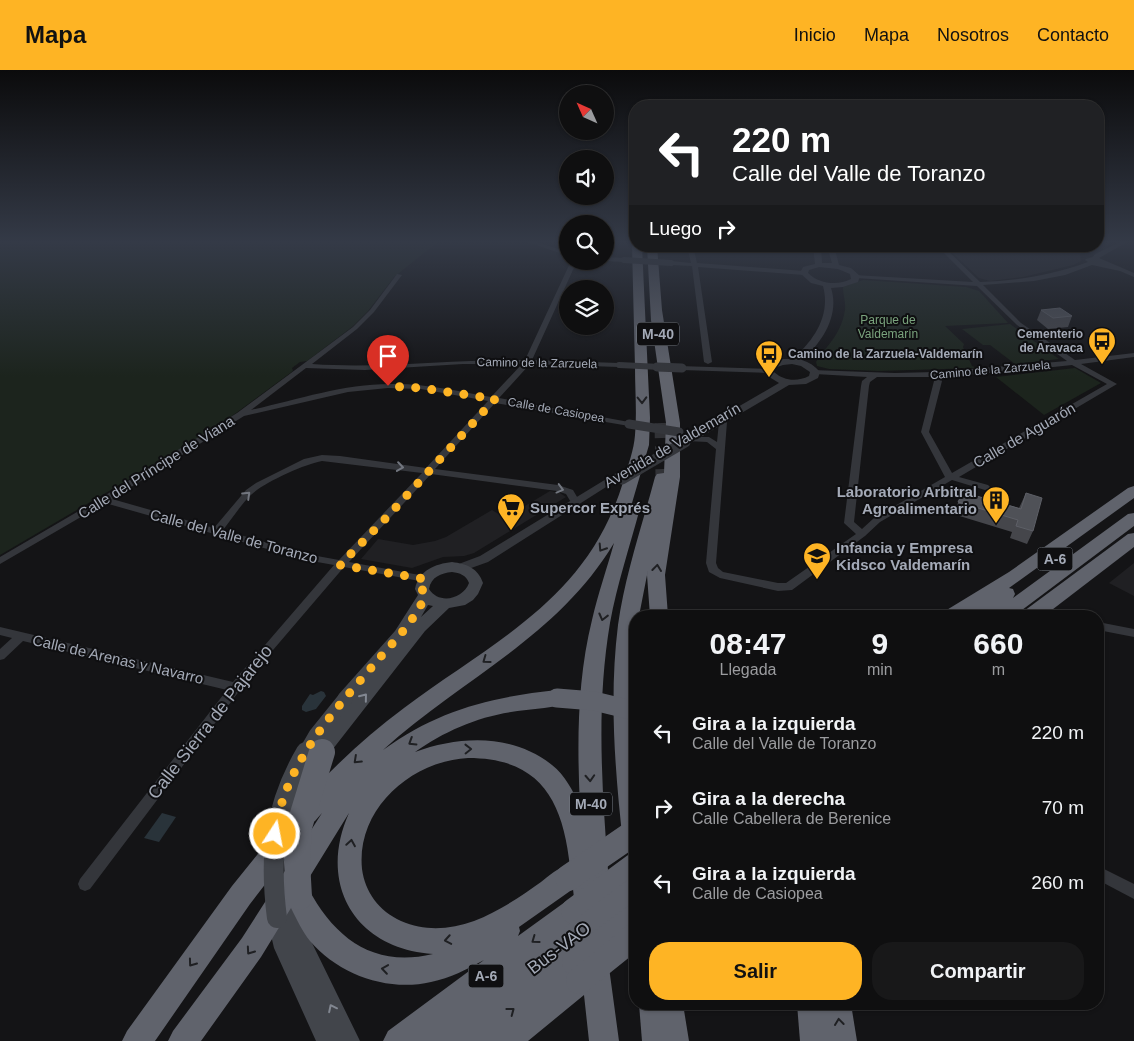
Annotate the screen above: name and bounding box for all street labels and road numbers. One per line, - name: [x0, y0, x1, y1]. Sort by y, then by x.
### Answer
- road number: M-40: [637, 322, 679, 346]
- street label: Camino de la Zarzuela: [477, 355, 598, 371]
- street label: Camino de la Zarzuela: [929, 358, 1051, 382]
- street label: Calle de Casiopea: [506, 395, 606, 425]
- street label: Avenida de Valdemarín: [601, 399, 743, 491]
- street label: Calle de Aguarón: [970, 399, 1078, 471]
- street label: Calle del Príncipe de Viana: [75, 412, 238, 522]
- street label: Calle del Valle de Toranzo: [148, 505, 320, 567]
- road number: A-6: [1038, 548, 1072, 570]
- street label: Calle de Arenas y Navarro: [31, 631, 205, 687]
- street label: Calle Sierra de Pajarejo: [144, 641, 276, 803]
- road number: M-40: [570, 792, 612, 816]
- street label: Bus-VAO: [524, 918, 594, 978]
- road number: A-6: [468, 964, 504, 988]

